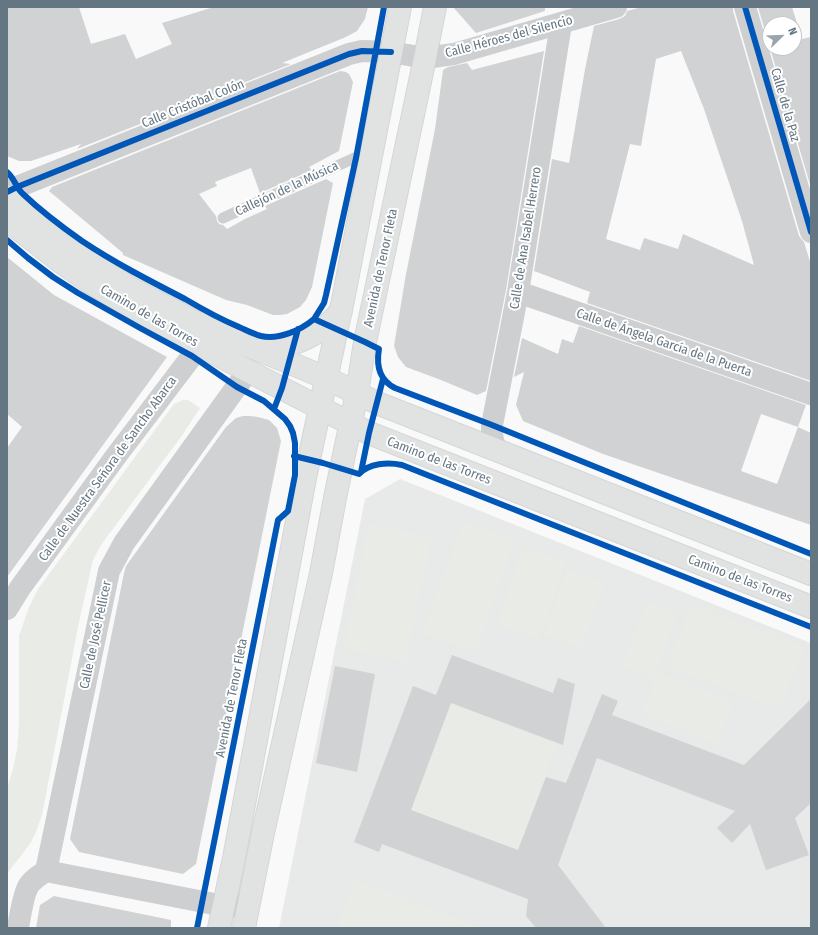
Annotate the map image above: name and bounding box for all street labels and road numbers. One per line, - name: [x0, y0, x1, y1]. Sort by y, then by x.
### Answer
- street label: Calle Héroes del Silencio: [444, 12, 574, 62]
- street label: Calle de la Paz: [767, 66, 803, 144]
- street label: Calle Cristóbal Colón: [139, 76, 247, 132]
- street label: Callejón de la Música: [233, 158, 341, 220]
- street label: Calle de Ana Isabel Herrero: [507, 166, 545, 310]
- street label: Avenida de Tenor Fleta: [361, 207, 401, 329]
- street label: Camino de las Torres: [97, 282, 201, 350]
- street label: Calle de Ángela García de la Puerta: [574, 306, 754, 380]
- street label: Calle de Nuestra Señora de Sancho Abarca: [36, 374, 180, 564]
- street label: Camino de las Torres: [385, 434, 493, 488]
- street label: Camino de las Torres: [686, 552, 794, 606]
- street label: Calle de José Pellicer: [77, 580, 115, 690]
- street label: Avenida de Tenor Fleta: [213, 637, 251, 759]

